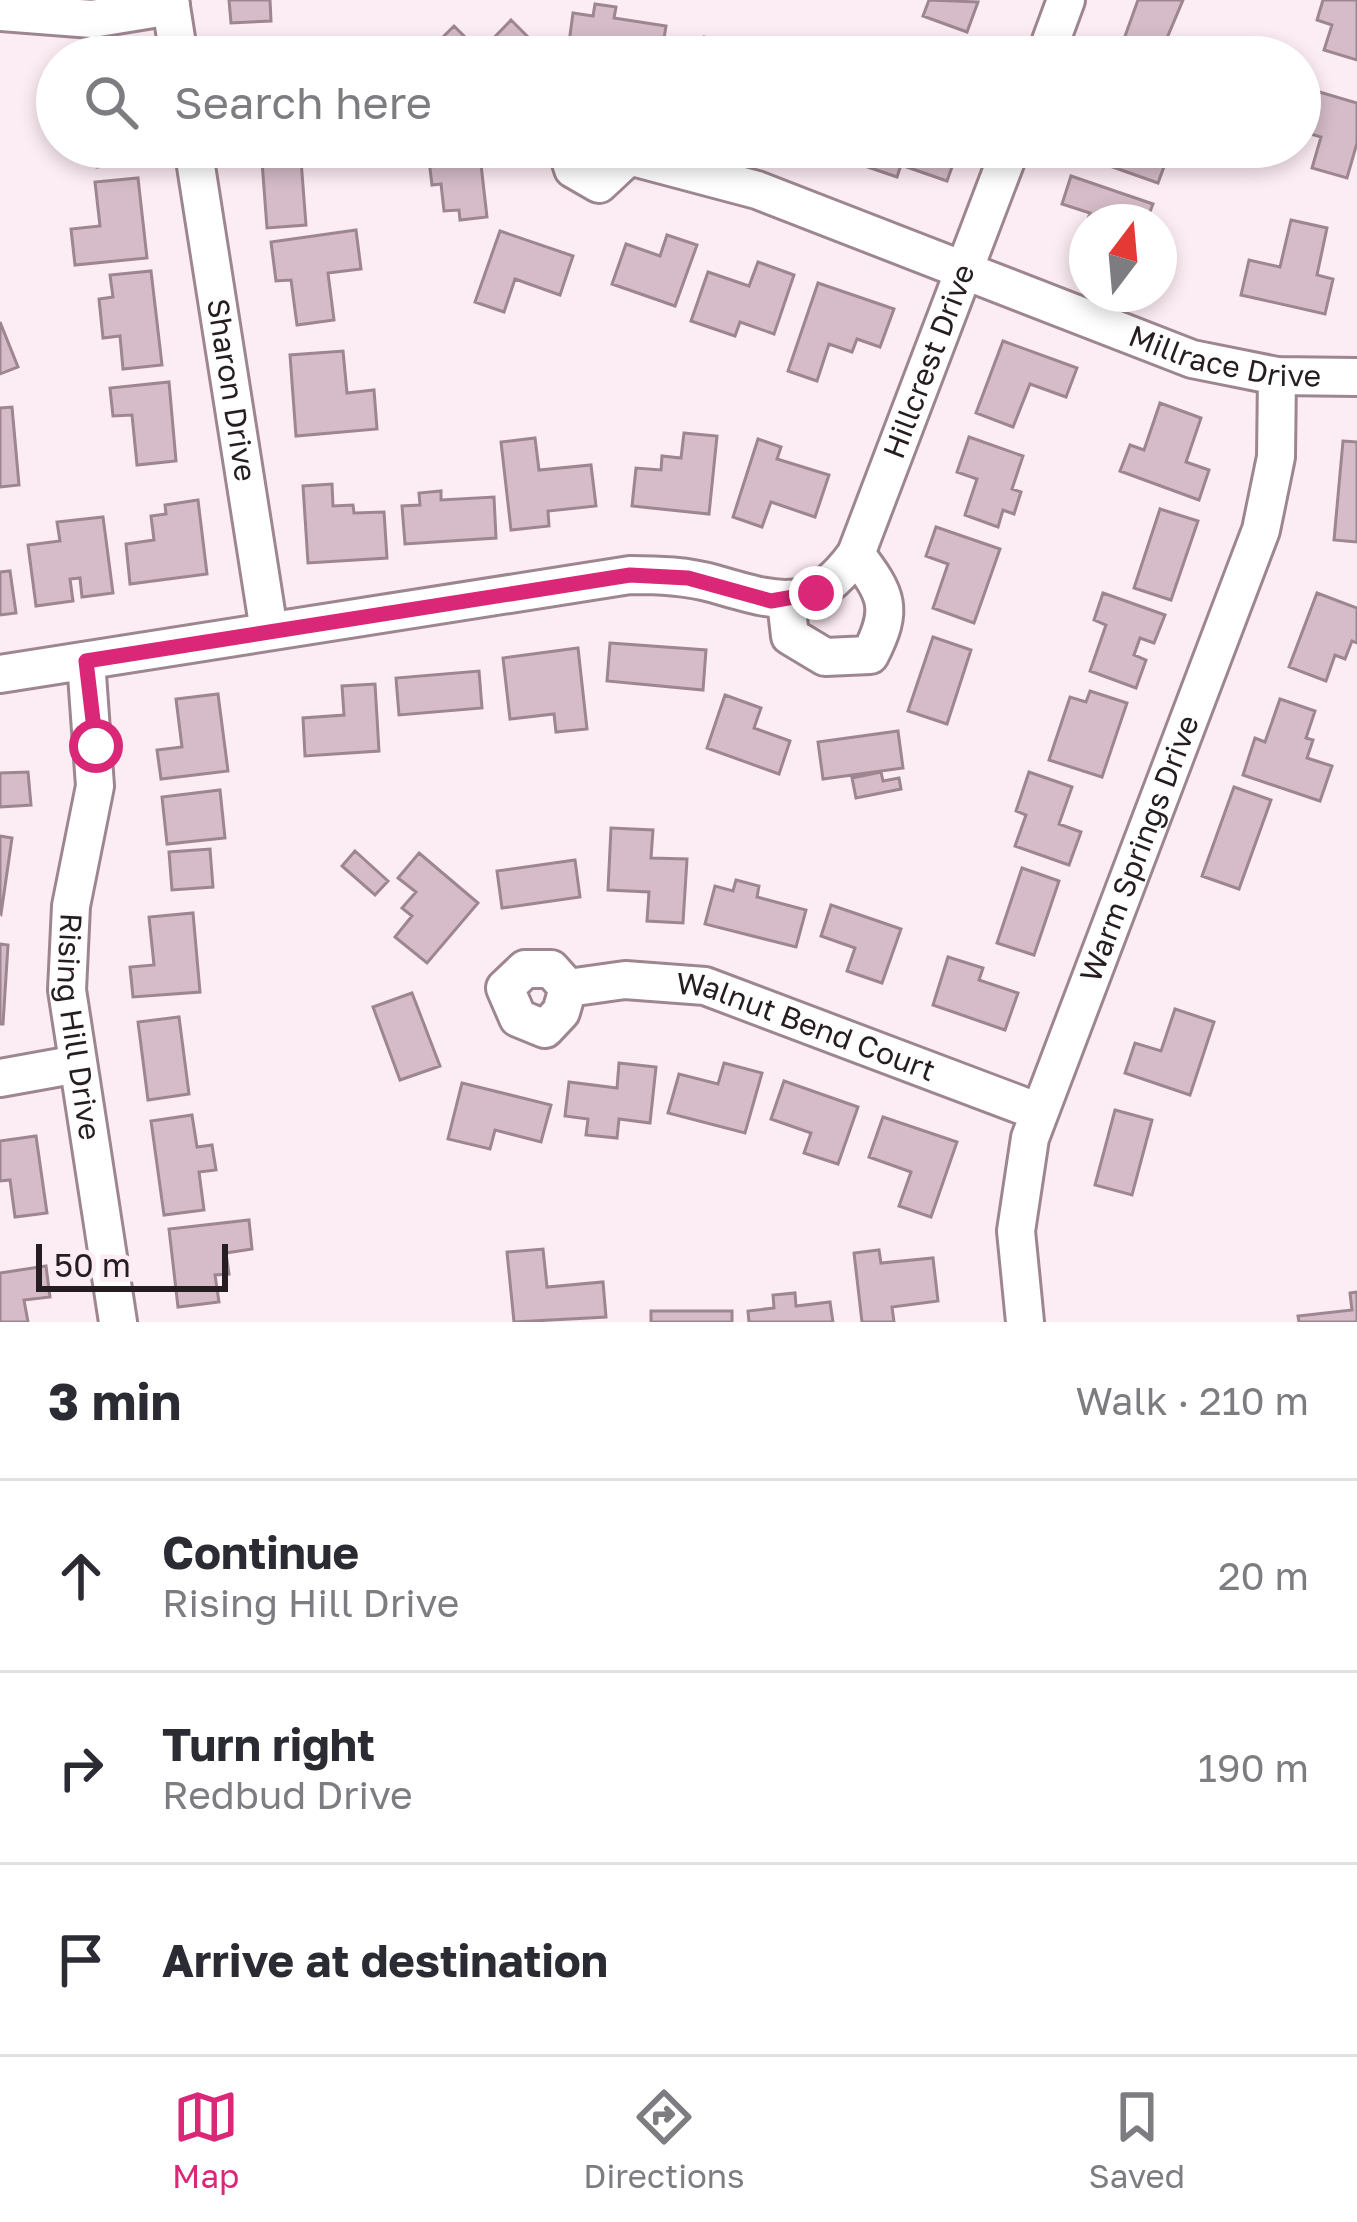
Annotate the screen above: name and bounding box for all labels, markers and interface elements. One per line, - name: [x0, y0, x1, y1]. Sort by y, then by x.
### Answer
- search box: [36, 36, 1321, 168]
- icon: search: [78, 69, 144, 135]
- text: Search here: [174, 75, 432, 129]
- north arrow: [1069, 204, 1177, 312]
- street label: Hillcrest Drive: [875, 259, 982, 463]
- street label: Sharon Drive: [200, 296, 264, 484]
- street label: Millrace Drive: [1124, 317, 1321, 394]
- route end: [789, 566, 843, 620]
- street label: Warm Springs Drive: [1072, 710, 1206, 987]
- route start: [69, 719, 123, 773]
- street label: Rising Hill Drive: [49, 912, 109, 1142]
- street label: Walnut Bend Court: [675, 965, 940, 1088]
- scale bar: [36, 1238, 228, 1291]
- text: 50 m: [54, 1245, 131, 1284]
- text: 3 min: [48, 1370, 181, 1431]
- text: Walk · 210 m: [1075, 1377, 1309, 1424]
- text: Continue: [162, 1525, 359, 1579]
- icon: ahead: [48, 1543, 114, 1609]
- text: 20 m: [1218, 1552, 1309, 1599]
- text: Rising Hill Drive: [162, 1579, 459, 1626]
- text: Turn right: [162, 1717, 375, 1771]
- icon: right: [48, 1735, 114, 1801]
- text: 190 m: [1198, 1744, 1309, 1791]
- text: Redbud Drive: [162, 1771, 413, 1818]
- icon: arrive: [48, 1927, 114, 1993]
- text: Arrive at destination: [162, 1933, 608, 1987]
- tab: Map: [172, 2084, 239, 2195]
- tab: Directions: [583, 2084, 745, 2195]
- tab: Saved: [1089, 2084, 1185, 2195]

